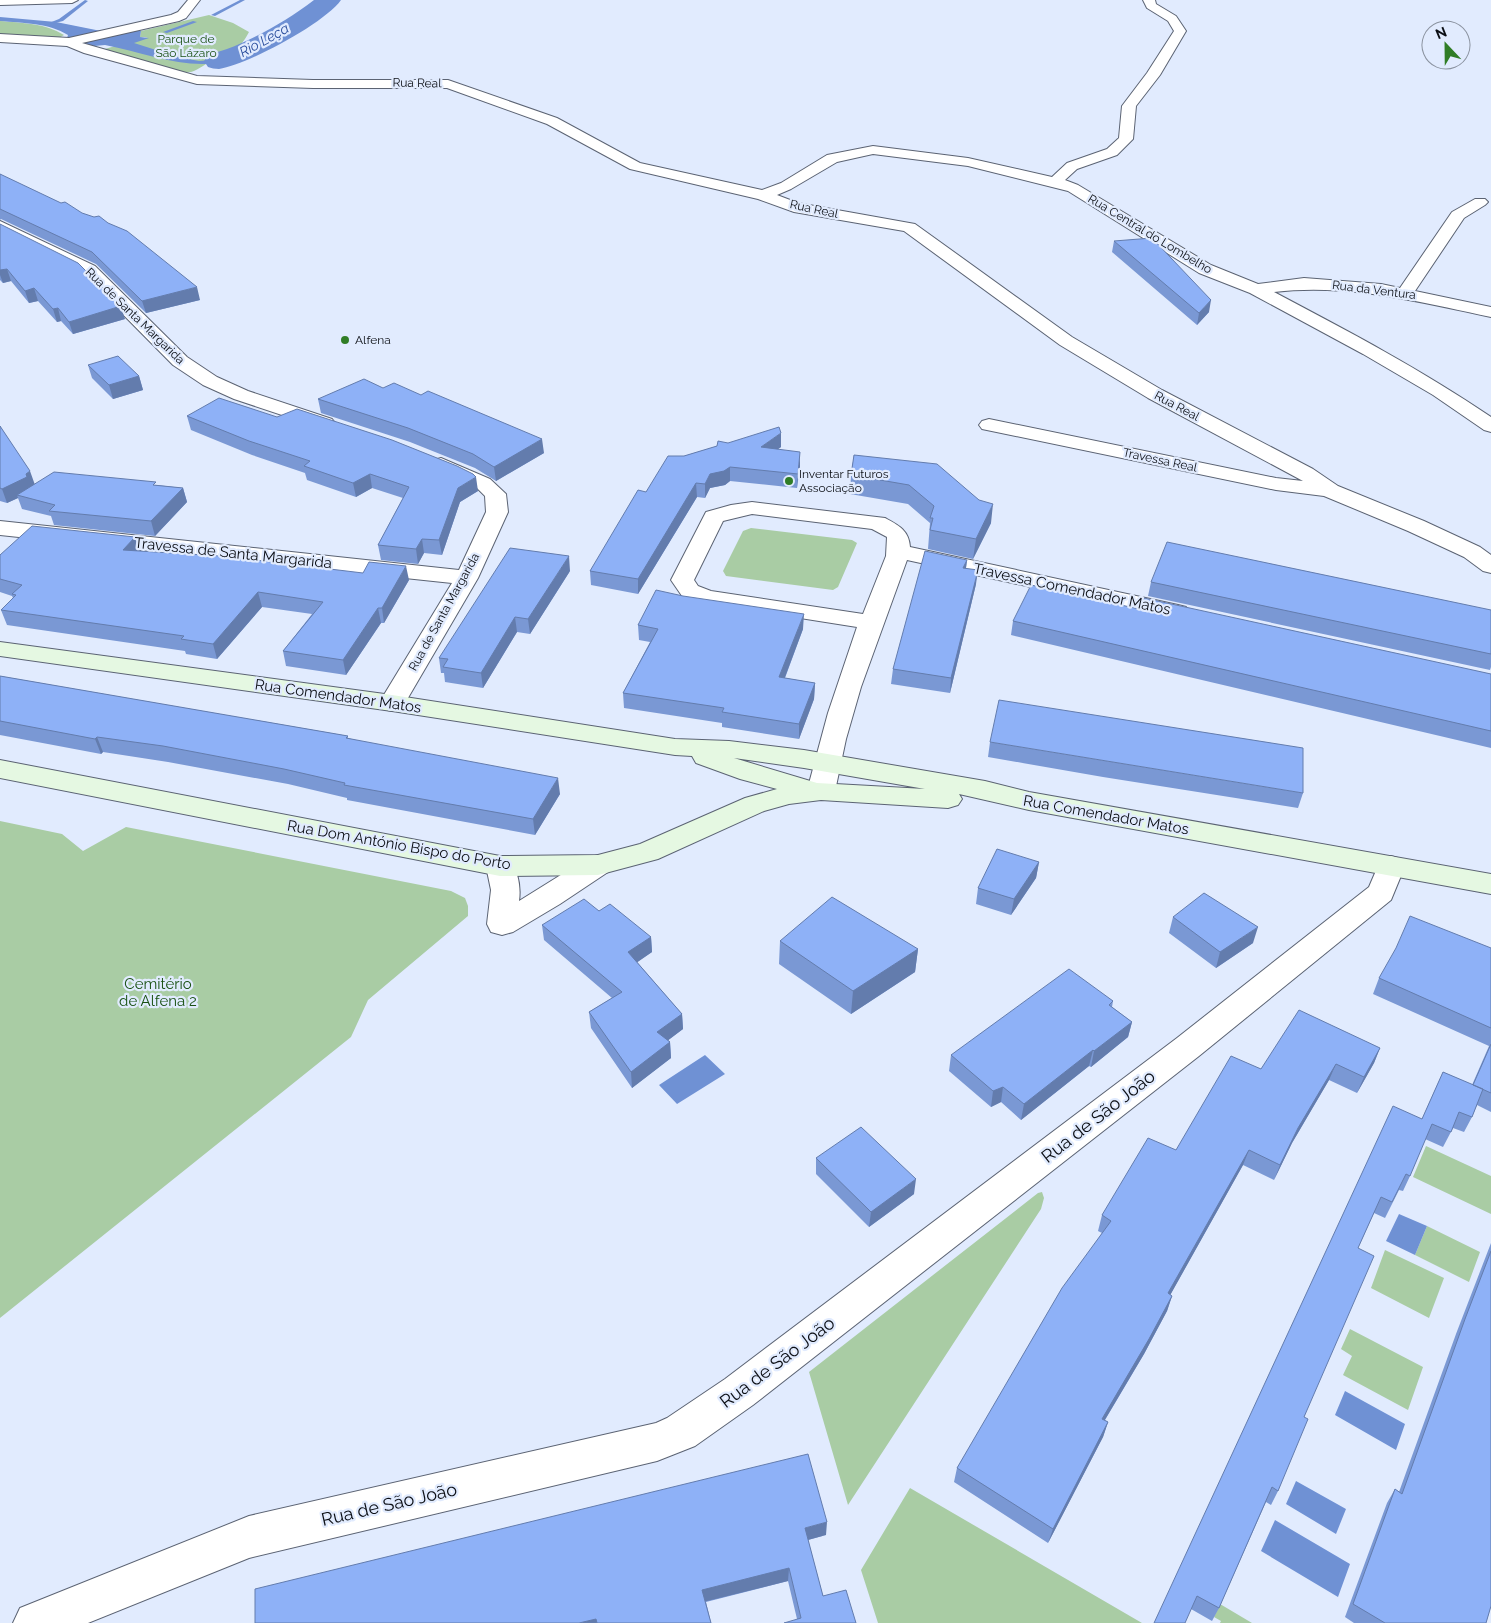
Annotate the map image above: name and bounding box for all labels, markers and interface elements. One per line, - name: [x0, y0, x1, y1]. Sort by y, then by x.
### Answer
- water label: Rio Leça: [237, 20, 291, 60]
- north arrow: [1421, 20, 1471, 70]
- text: N: [1433, 24, 1449, 42]
- park label: Parque de São Lázaro: [155, 32, 217, 60]
- street label: Rua Real: [392, 76, 442, 90]
- street label: Rua Central do Lombelho: [1086, 191, 1214, 277]
- street label: Rua Real: [789, 197, 840, 221]
- street label: Rua de Santa Margarida: [83, 265, 187, 367]
- street label: Rua da Ventura: [1331, 278, 1417, 302]
- place label: Alfena: [355, 333, 391, 347]
- marker: Alfena: [339, 334, 351, 346]
- street label: Rua Real: [1152, 388, 1203, 424]
- street label: Travessa Real: [1122, 445, 1199, 475]
- place label: Inventar Futuros Associação: [799, 467, 889, 495]
- marker: Inventar Futuros Associação: [783, 475, 795, 487]
- street label: Travessa de Santa Margarida: [133, 534, 333, 572]
- street label: Rua de Santa Margarida: [406, 551, 482, 673]
- street label: Travessa Comendador Matos: [972, 559, 1172, 619]
- street label: Rua Comendador Matos: [254, 675, 422, 717]
- street label: Rua Comendador Matos: [1022, 792, 1190, 838]
- street label: Rua Dom António Bispo do Porto: [286, 816, 512, 874]
- park label: Cemitério de Alfena 2: [119, 975, 197, 1010]
- street label: Rua de São João: [1037, 1065, 1159, 1167]
- street label: Rua de São João: [715, 1312, 839, 1412]
- street label: Rua de São João: [319, 1478, 459, 1530]

